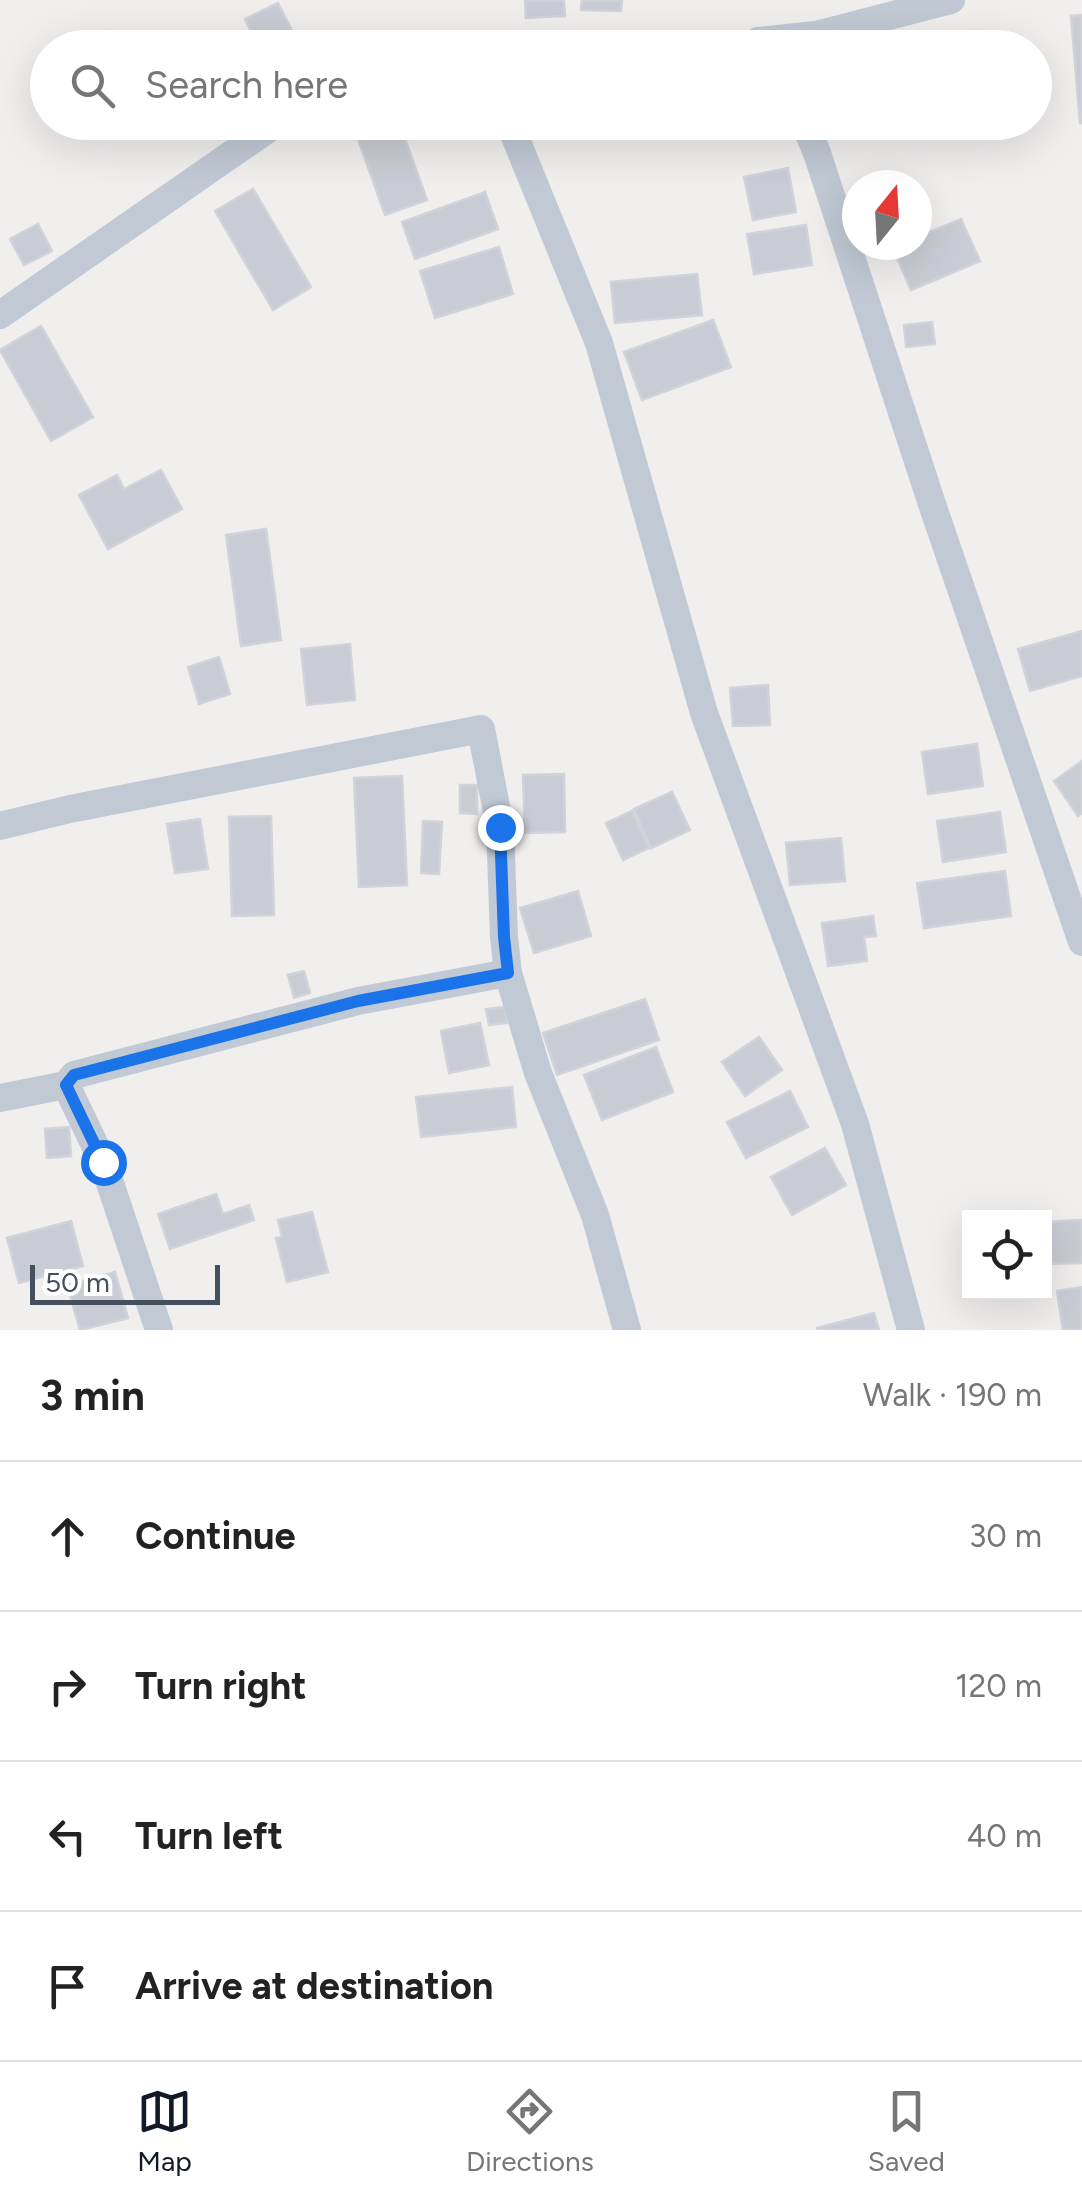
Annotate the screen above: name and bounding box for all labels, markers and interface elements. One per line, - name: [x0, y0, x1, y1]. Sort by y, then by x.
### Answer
- search box: [30, 30, 1052, 140]
- icon: search: [65, 58, 120, 113]
- text: Search here: [145, 62, 348, 108]
- north arrow: [842, 170, 932, 260]
- route end: [478, 805, 524, 851]
- route start: [81, 1140, 127, 1186]
- map controls: [962, 1210, 1052, 1300]
- button: locate: [962, 1210, 1052, 1300]
- scale bar: [30, 1260, 220, 1304]
- text: 50 m: [45, 1265, 110, 1299]
- text: 3 min: [40, 1370, 145, 1421]
- text: Walk · 190 m: [863, 1376, 1042, 1414]
- icon: ahead: [40, 1509, 95, 1564]
- text: Continue: [135, 1513, 296, 1559]
- text: 30 m: [969, 1517, 1042, 1555]
- icon: right: [40, 1659, 95, 1714]
- text: Turn right: [135, 1663, 307, 1709]
- text: 120 m: [955, 1667, 1042, 1705]
- icon: left: [40, 1809, 95, 1864]
- text: Turn left: [135, 1813, 283, 1859]
- text: 40 m: [966, 1817, 1042, 1855]
- icon: arrive: [40, 1959, 95, 2014]
- text: Arrive at destination: [135, 1963, 493, 2009]
- tab: Map: [137, 2084, 192, 2178]
- tab: Directions: [466, 2084, 594, 2178]
- tab: Saved: [868, 2084, 945, 2178]

